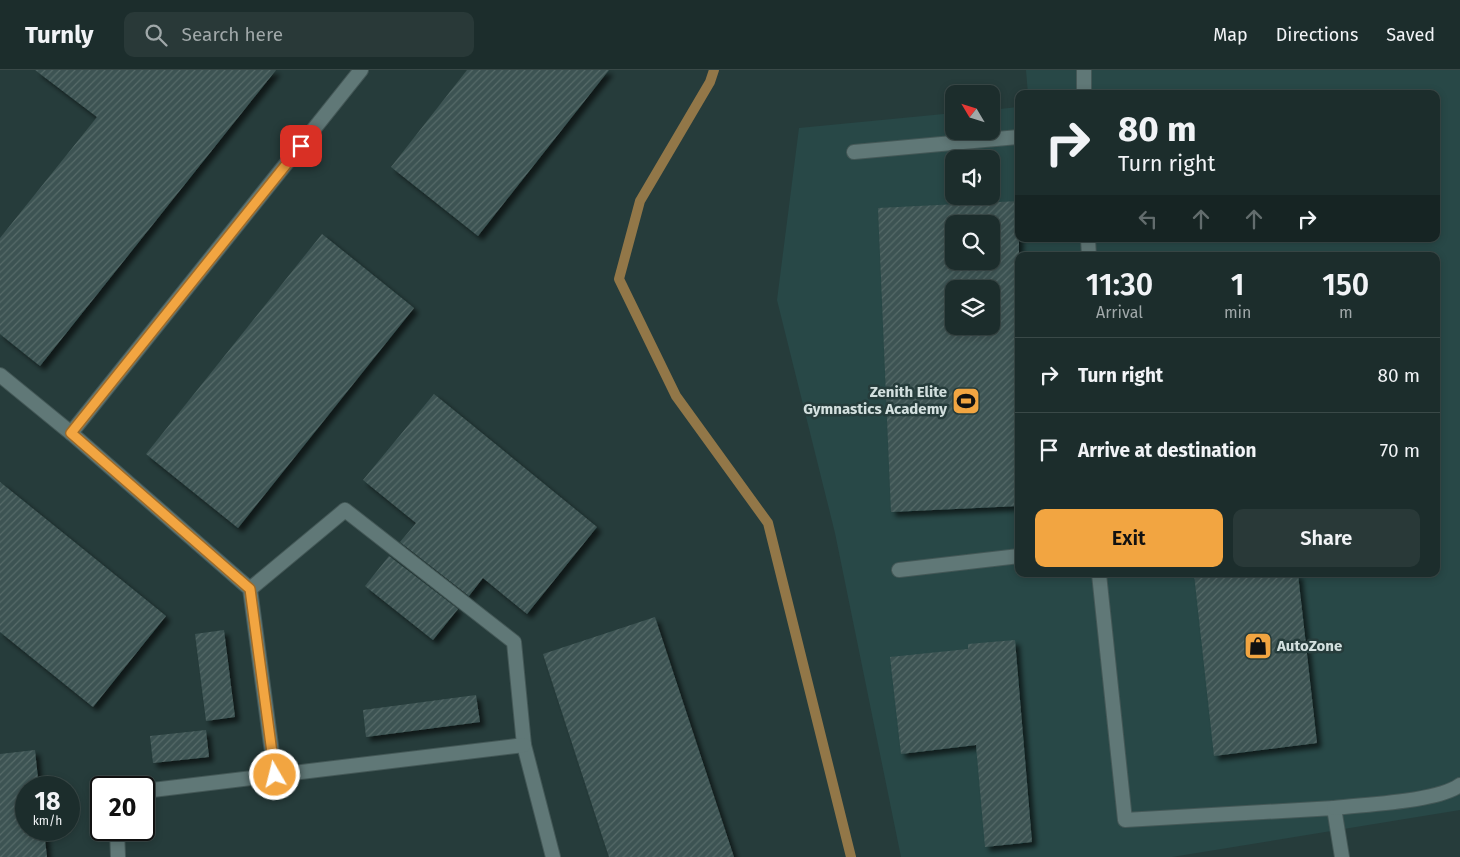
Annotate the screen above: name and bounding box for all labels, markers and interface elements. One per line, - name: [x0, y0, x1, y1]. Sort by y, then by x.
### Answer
- search box: [124, 12, 474, 57]
- text: Turnly: [25, 21, 94, 49]
- icon: search: [142, 21, 170, 49]
- text: Search here: [182, 23, 283, 46]
- text: Map: [1213, 24, 1248, 46]
- text: Directions: [1276, 24, 1358, 46]
- text: Saved: [1386, 24, 1435, 46]
- north arrow: [945, 85, 1000, 140]
- map controls: [945, 85, 1000, 335]
- text: 80 m: [1118, 108, 1197, 150]
- icon: right: [1035, 110, 1100, 175]
- pin: [280, 125, 322, 167]
- icon: arrive: [287, 132, 315, 160]
- button: sound: [945, 150, 1000, 205]
- text: Turn right: [1118, 150, 1215, 177]
- icon: left: [1134, 205, 1162, 233]
- icon: ahead: [1187, 205, 1215, 233]
- icon: ahead: [1240, 205, 1268, 233]
- icon: right: [1293, 205, 1321, 233]
- button: search: [945, 215, 1000, 270]
- text: 11:30: [1086, 267, 1153, 303]
- text: 1: [1231, 267, 1245, 303]
- text: 150: [1322, 267, 1369, 303]
- button: layers: [945, 280, 1000, 335]
- text: Arrival: [1096, 303, 1143, 322]
- text: min: [1224, 303, 1252, 322]
- text: m: [1339, 303, 1353, 322]
- icon: right: [1035, 361, 1063, 389]
- text: Turn right: [1078, 364, 1163, 387]
- text: 80 m: [1378, 364, 1420, 387]
- place label: Zenith Elite Gymnastics Academy: [803, 383, 947, 418]
- sports icon: Zenith Elite Gymnastics Academy: [951, 386, 981, 416]
- icon: arrive: [1035, 436, 1063, 464]
- text: Arrive at destination: [1078, 439, 1257, 462]
- text: 70 m: [1380, 439, 1420, 462]
- button: Exit: [1035, 509, 1223, 567]
- button: Share: [1233, 509, 1420, 567]
- shop icon: AutoZone: [1243, 631, 1273, 661]
- place label: AutoZone: [1276, 637, 1342, 655]
- position arrow: [248, 748, 300, 800]
- speed limit sign: 20: [90, 776, 155, 841]
- text: 18: [34, 787, 61, 817]
- text: km/h: [33, 814, 62, 828]

